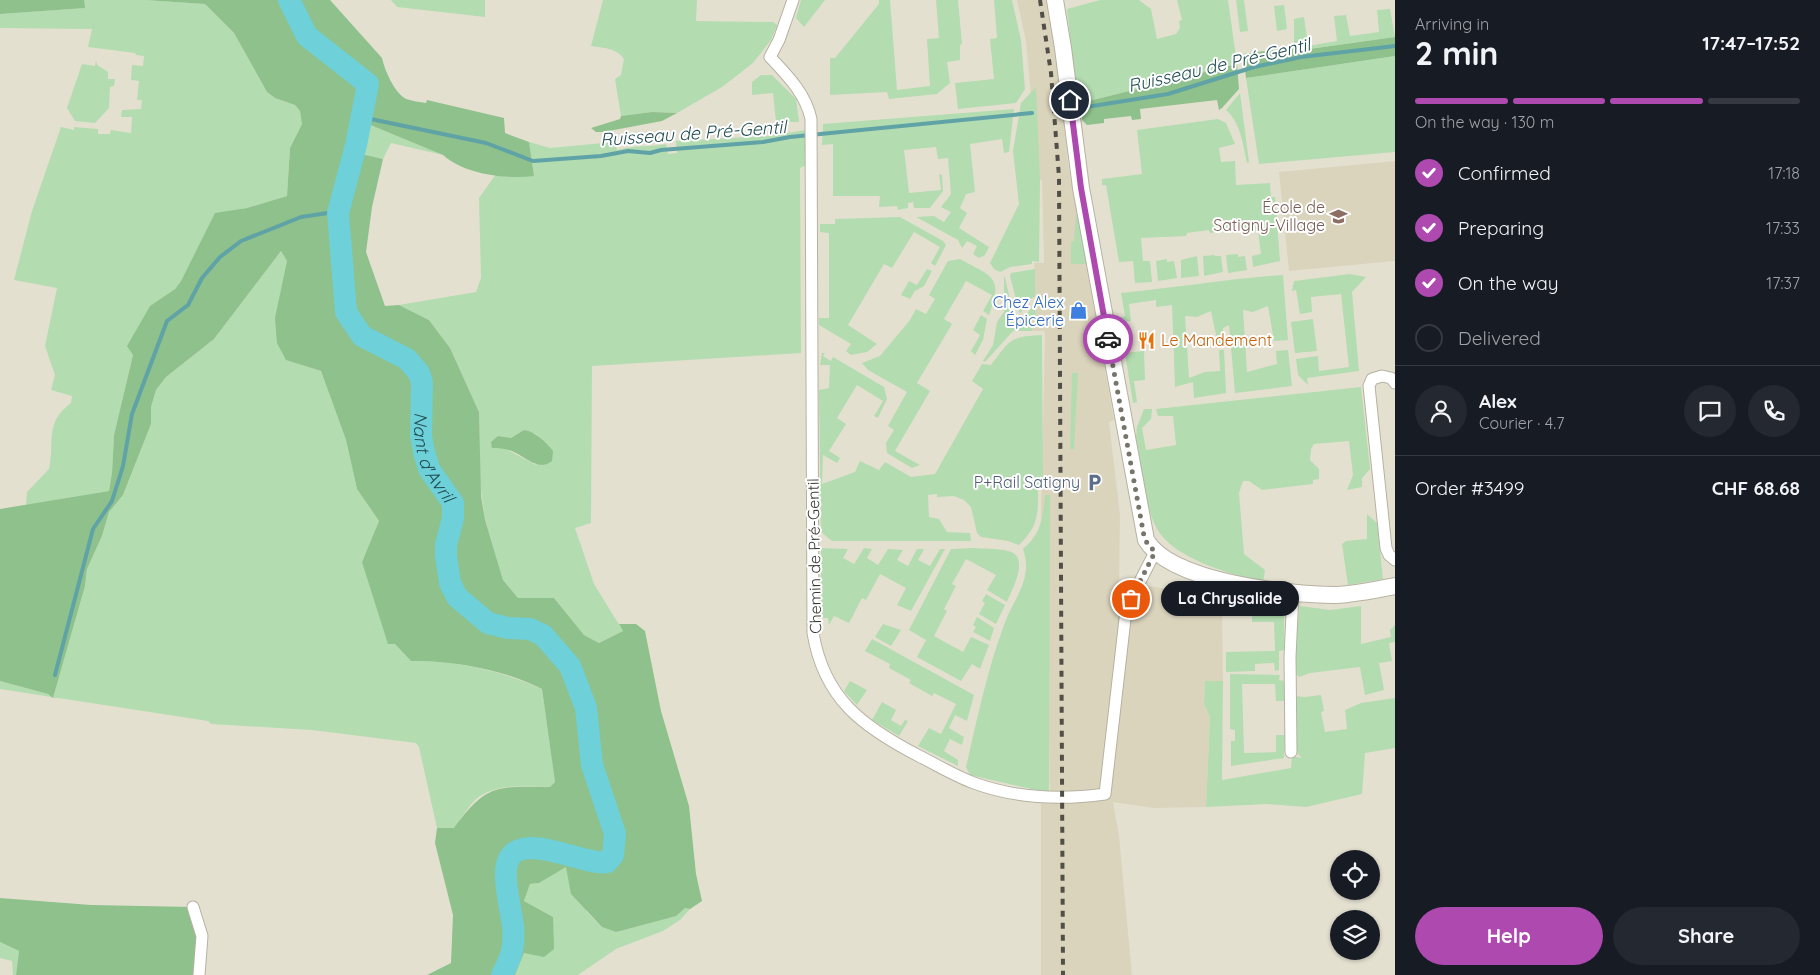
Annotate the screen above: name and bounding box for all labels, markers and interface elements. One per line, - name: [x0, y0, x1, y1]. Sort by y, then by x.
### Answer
- text: Arriving in: [1415, 14, 1489, 34]
- text: 17:47–17:52: [1702, 31, 1800, 55]
- water label: Ruisseau de Pré-Gentil: [1125, 32, 1314, 97]
- text: 2 min: [1415, 33, 1498, 73]
- pin: [1049, 79, 1091, 121]
- icon: home: [1056, 86, 1084, 114]
- text: On the way · 130 m: [1415, 112, 1554, 132]
- water label: Ruisseau de Pré-Gentil: [599, 115, 789, 151]
- icon: check: [1415, 159, 1443, 187]
- text: Confirmed: [1458, 161, 1551, 185]
- text: 17:18: [1768, 163, 1800, 183]
- place label: École de Satigny-Village: [1213, 197, 1325, 235]
- school or university icon: École de Satigny-Village: [1329, 206, 1349, 226]
- icon: check: [1415, 214, 1443, 242]
- text: Preparing: [1458, 216, 1544, 240]
- text: 17:33: [1766, 218, 1800, 238]
- icon: check: [1415, 269, 1443, 297]
- text: On the way: [1458, 271, 1559, 295]
- text: 17:37: [1766, 273, 1800, 293]
- place label: Chez Alex Épicerie: [993, 292, 1064, 330]
- shop icon: Chez Alex Épicerie: [1068, 301, 1088, 321]
- courier: [1083, 314, 1133, 364]
- icon: car: [1094, 325, 1122, 353]
- text: Delivered: [1458, 326, 1541, 350]
- restaurant icon: Le Mandement: [1137, 330, 1157, 350]
- place label: Le Mandement: [1161, 330, 1272, 350]
- button: person: [1415, 385, 1467, 437]
- button: chat: [1684, 385, 1736, 437]
- button: phone: [1748, 385, 1800, 437]
- text: Alex: [1479, 389, 1517, 413]
- water label: Nant d'Avril: [409, 412, 461, 508]
- text: Courier · 4.7: [1479, 413, 1564, 433]
- place label: P+Rail Satigny: [974, 472, 1080, 492]
- parking icon: P+Rail Satigny: [1084, 472, 1104, 492]
- text: Order #3499: [1415, 476, 1524, 500]
- text: CHF 68.68: [1712, 476, 1800, 500]
- street label: Chemin de Pré-Gentil: [803, 478, 825, 634]
- pin: [1110, 578, 1152, 620]
- callout: La Chrysalide: [1161, 582, 1298, 616]
- icon: bag: [1117, 585, 1145, 613]
- text: La Chrysalide: [1178, 588, 1282, 608]
- map controls: [1330, 850, 1380, 960]
- button: locate: [1330, 850, 1380, 900]
- button: Help: [1415, 907, 1603, 965]
- button: Share: [1613, 907, 1800, 965]
- button: layers: [1330, 910, 1380, 960]

